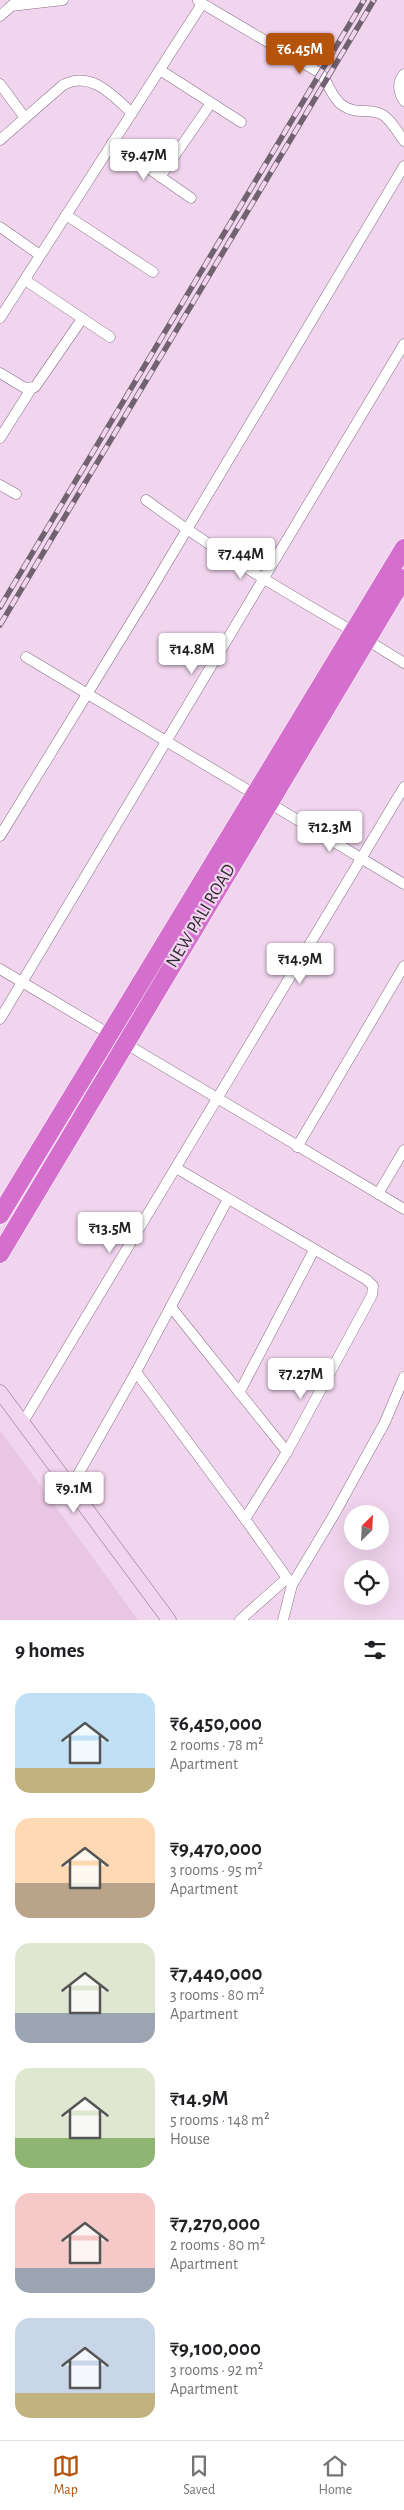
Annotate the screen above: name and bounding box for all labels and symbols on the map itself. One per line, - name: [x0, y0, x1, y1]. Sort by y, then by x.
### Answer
- pin: ₹6.45M: [259, 32, 341, 75]
- pin: ₹9.47M: [103, 138, 185, 181]
- pin: ₹7.44M: [200, 538, 282, 580]
- pin: ₹14.8M: [151, 632, 233, 675]
- pin: ₹12.3M: [289, 810, 371, 853]
- street label: NEW PALI ROAD: [163, 861, 239, 971]
- pin: ₹14.9M: [259, 942, 341, 985]
- pin: ₹13.5M: [69, 1212, 151, 1254]
- pin: ₹7.27M: [260, 1358, 342, 1400]
- pin: ₹9.1M: [39, 1472, 109, 1514]
- north arrow: [344, 1505, 389, 1550]

